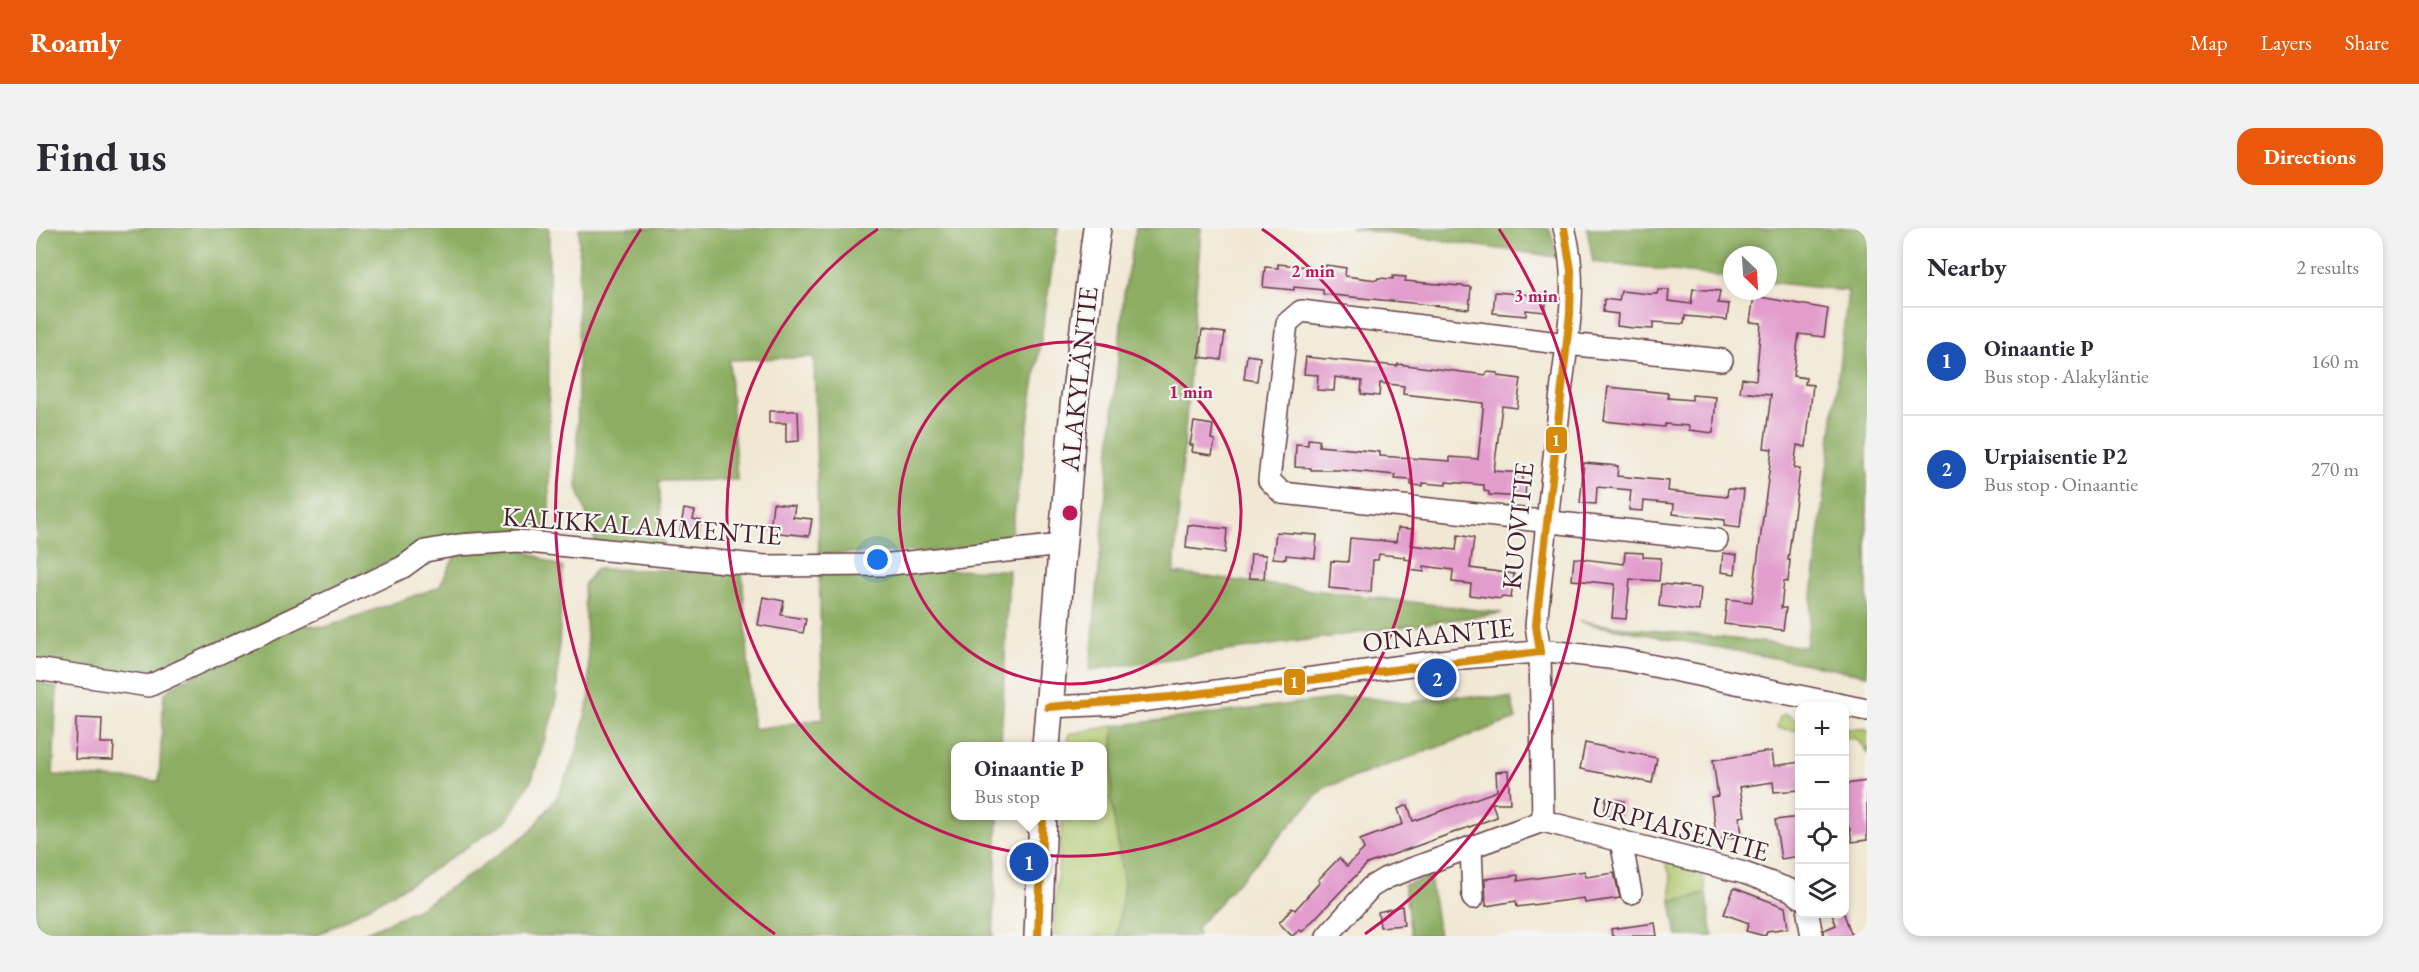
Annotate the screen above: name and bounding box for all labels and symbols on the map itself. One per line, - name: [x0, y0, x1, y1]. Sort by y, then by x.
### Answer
- north arrow: [1723, 246, 1777, 300]
- text: 2 min: [1291, 259, 1335, 282]
- text: 3 min: [1514, 284, 1558, 307]
- street label: ALAKYLÄNTIE: [1051, 285, 1106, 474]
- text: 1 min: [1169, 380, 1213, 403]
- line badge: 1: [1545, 426, 1568, 454]
- text: 1: [1552, 430, 1560, 451]
- street label: KUOVITIE: [1493, 461, 1542, 591]
- street label: KALIKKALAMMENTIE: [501, 498, 783, 553]
- centre of rings: [1060, 503, 1080, 523]
- your location: [863, 545, 892, 574]
- street label: OINAANTIE: [1360, 609, 1516, 660]
- pin: 2: [1418, 656, 1456, 700]
- line badge: 1: [1283, 668, 1306, 696]
- text: 1: [1290, 672, 1298, 693]
- street label: URPIAISENTIE: [1587, 788, 1773, 869]
- pin: 1: [1010, 840, 1048, 884]

